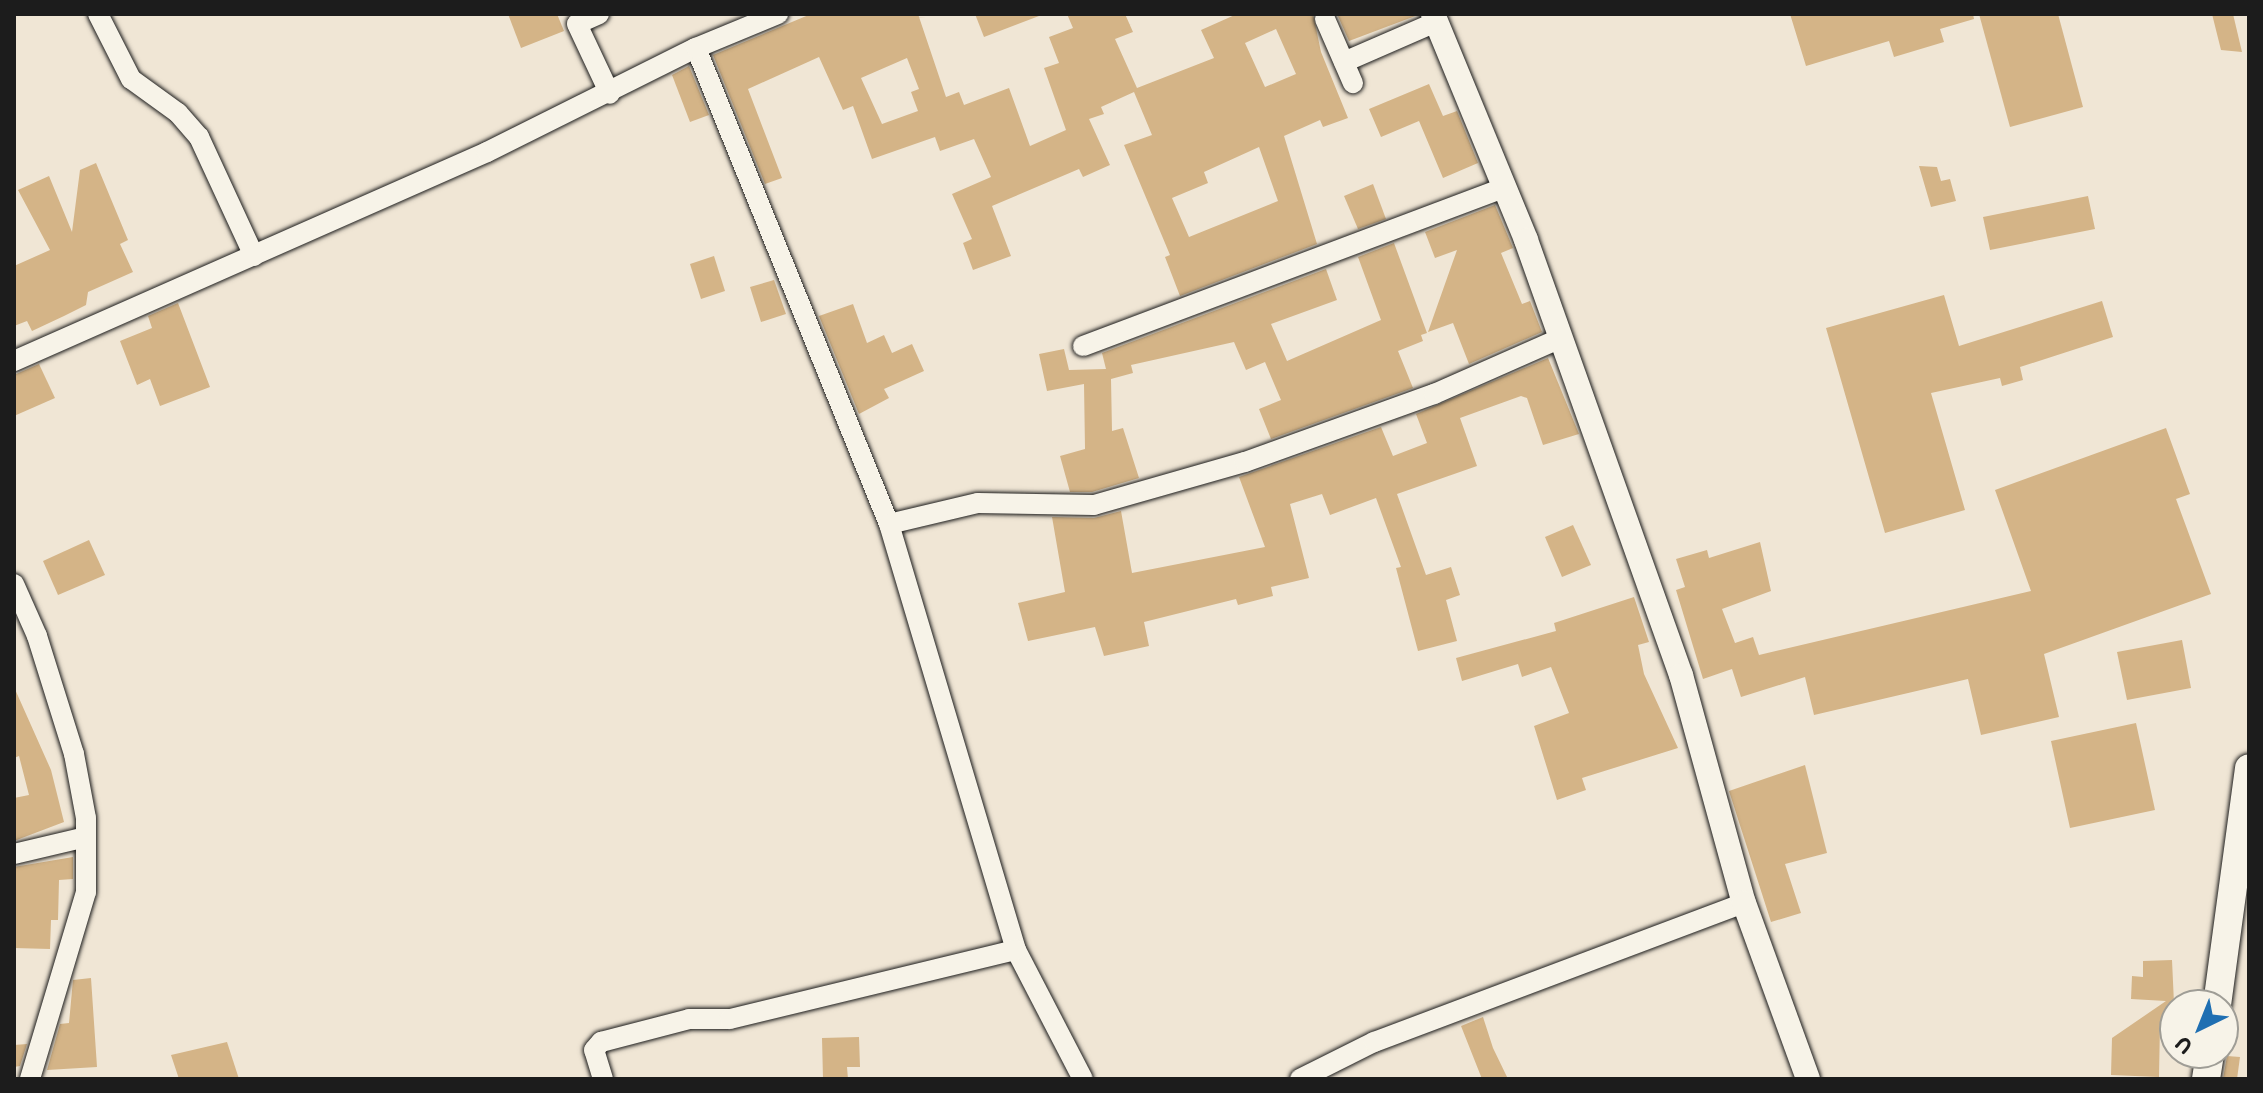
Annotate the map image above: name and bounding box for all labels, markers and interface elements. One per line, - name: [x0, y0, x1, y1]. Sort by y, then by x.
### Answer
- north arrow: [2159, 989, 2239, 1069]
- text: U: [2169, 1031, 2198, 1060]

